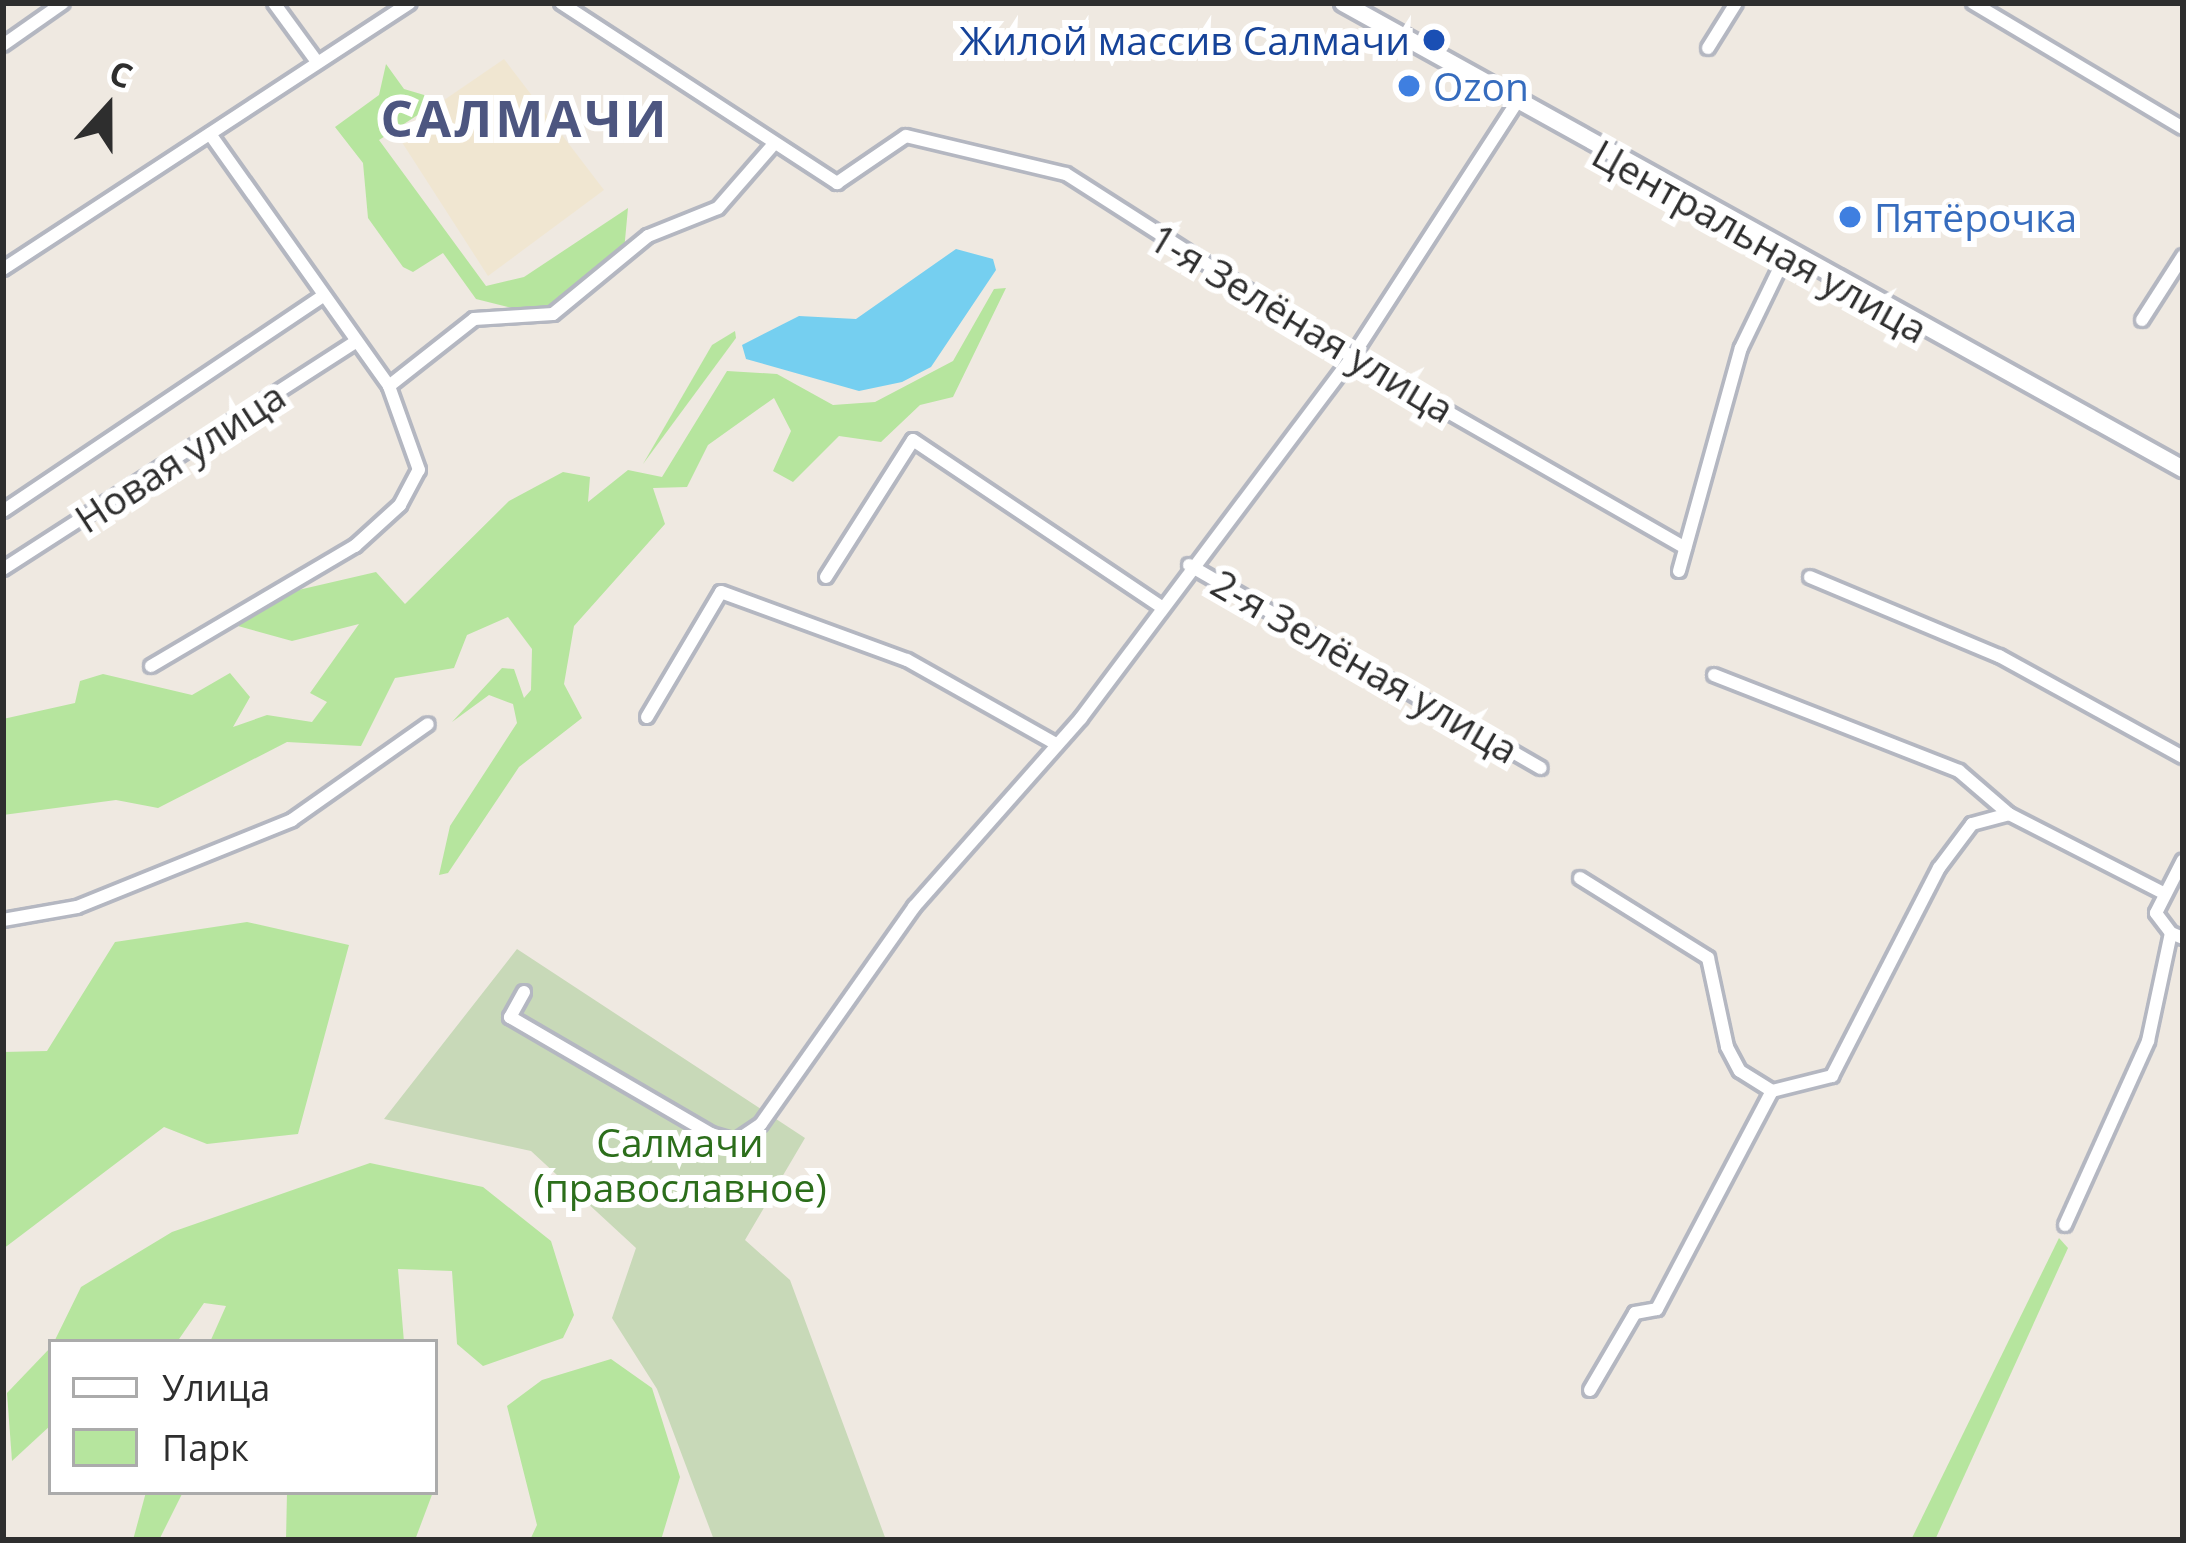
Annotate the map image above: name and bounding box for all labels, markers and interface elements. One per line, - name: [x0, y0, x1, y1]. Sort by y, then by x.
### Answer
- place label: Жилой массив Салмачи: [959, 17, 1410, 63]
- marker: Жилой массив Салмачи: [1421, 27, 1447, 53]
- north arrow: [48, 48, 168, 168]
- text: С: [103, 49, 139, 99]
- place label: Ozon: [1433, 63, 1529, 109]
- marker: Ozon: [1396, 73, 1422, 99]
- district label: САЛМАЧИ: [380, 86, 670, 148]
- street label: Центральная улица: [1585, 130, 1935, 352]
- place label: Пятёрочка: [1874, 194, 2077, 240]
- marker: Пятёрочка: [1837, 204, 1863, 230]
- street label: 1-я Зелёная улица: [1142, 214, 1462, 432]
- street label: Новая улица: [66, 372, 294, 542]
- street label: 2-я Зелёная улица: [1203, 559, 1527, 773]
- park label: Салмачи (православное): [533, 1120, 827, 1211]
- legend: [48, 1339, 438, 1495]
- text: Улица: [162, 1363, 270, 1412]
- text: Парк: [162, 1423, 249, 1472]

